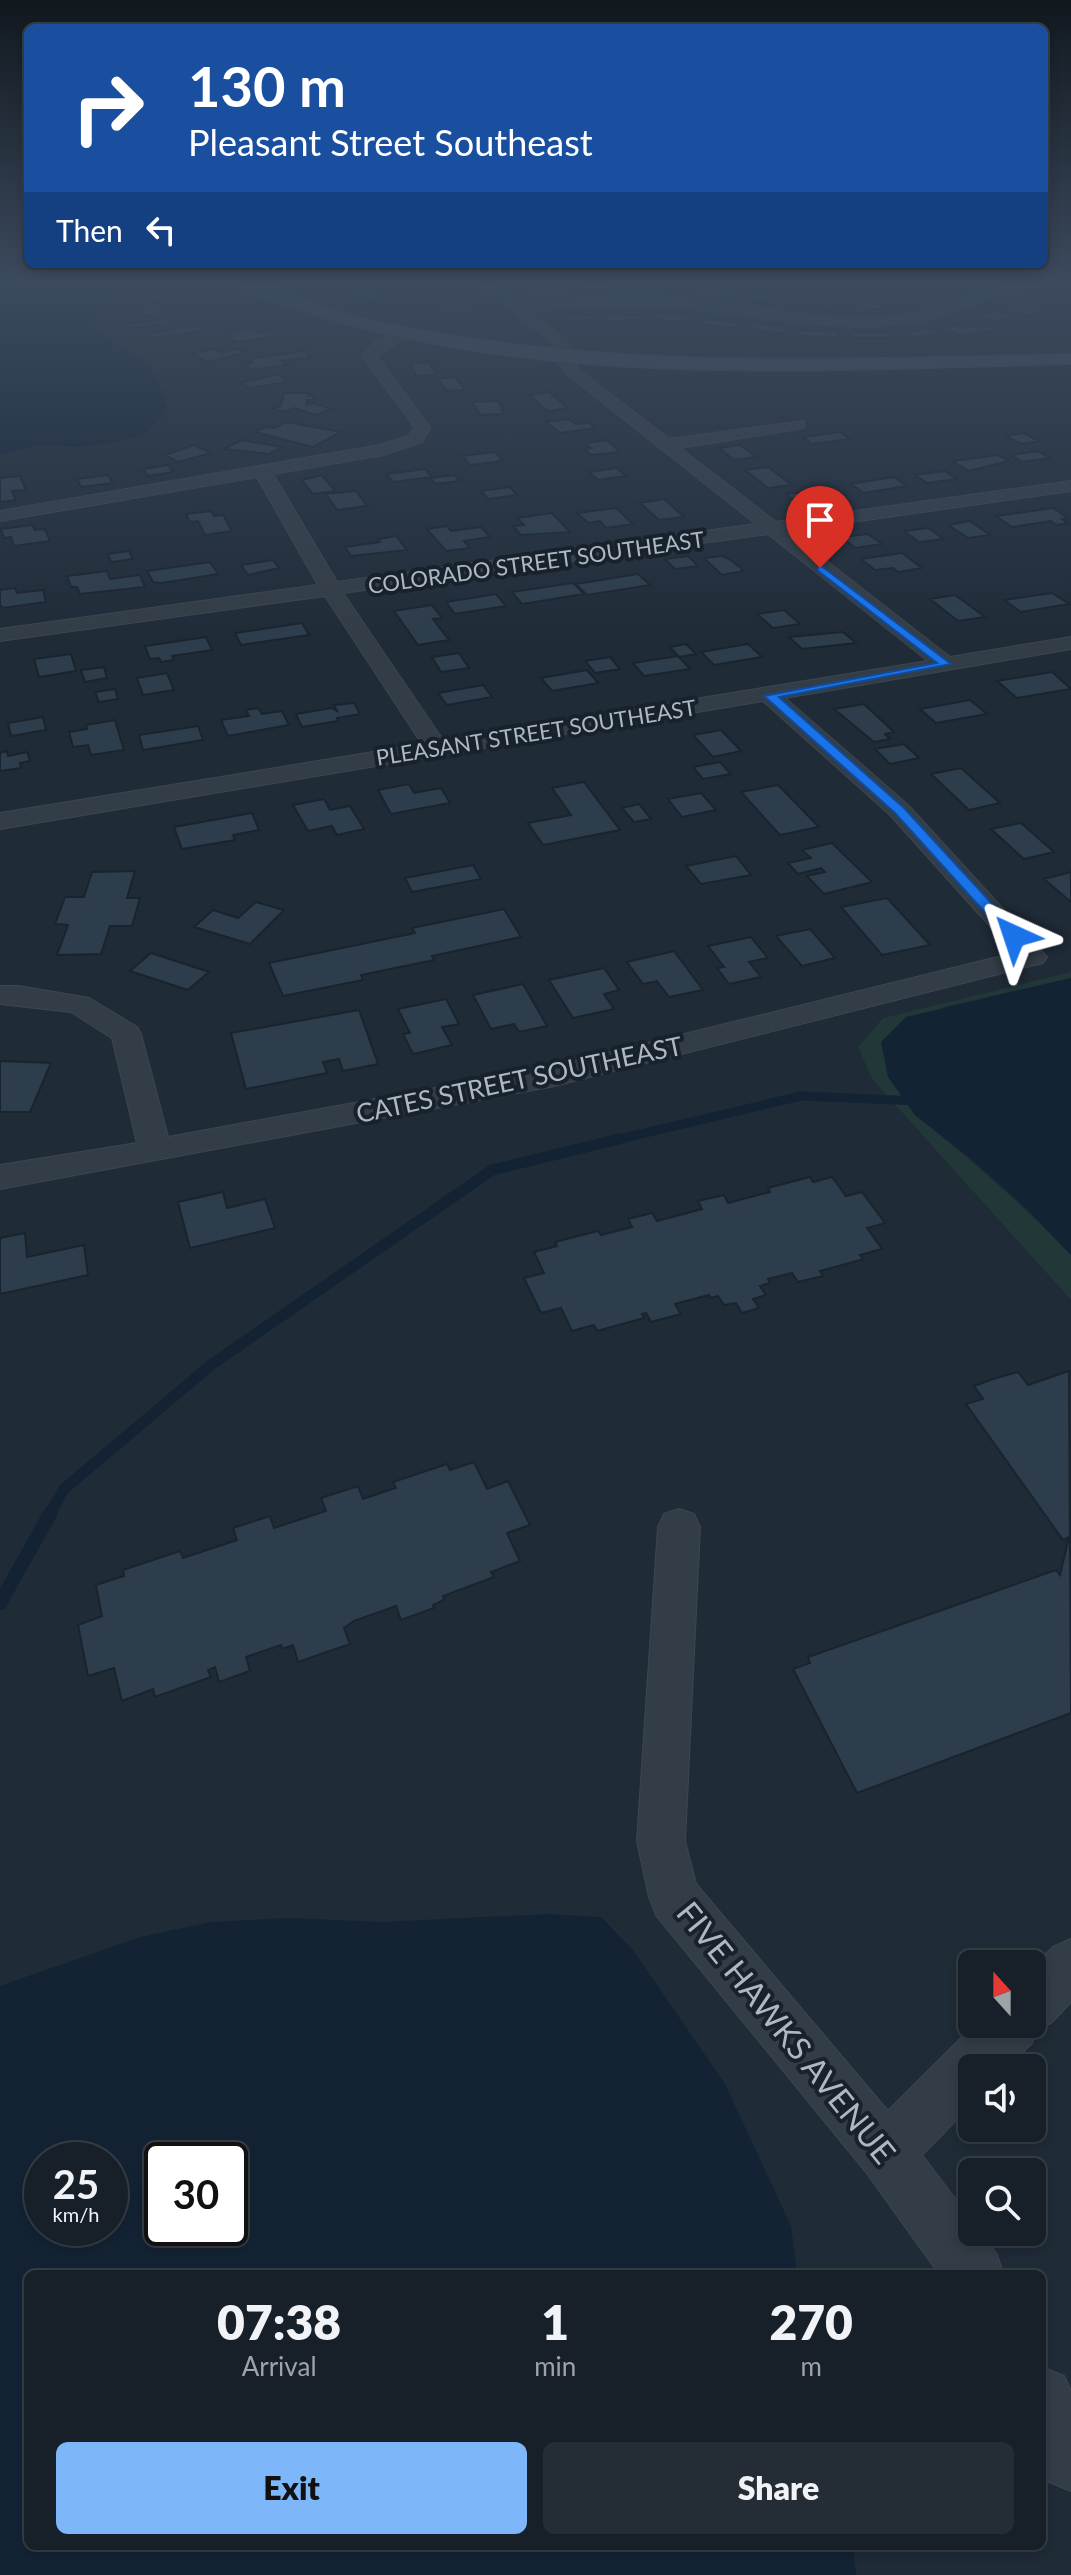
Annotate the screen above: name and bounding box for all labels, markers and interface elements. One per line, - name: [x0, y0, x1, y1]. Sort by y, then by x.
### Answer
- text: 130 m: [188, 52, 346, 119]
- icon: right: [56, 56, 160, 160]
- text: Pleasant Street Southeast: [188, 120, 593, 164]
- icon: left: [139, 208, 183, 252]
- text: Then: [56, 212, 123, 248]
- pin: [786, 486, 854, 568]
- icon: arrive: [798, 498, 842, 542]
- street label: COLORADO STREET SOUTHEAST: [366, 525, 706, 599]
- street label: PLEASANT STREET SOUTHEAST: [374, 693, 698, 771]
- position arrow: [972, 894, 1056, 978]
- street label: CATES STREET SOUTHEAST: [353, 1029, 685, 1129]
- street label: FIVE HAWKS AVENUE: [669, 1893, 905, 2171]
- north arrow: [958, 1950, 1046, 2038]
- map controls: [958, 1950, 1046, 2246]
- button: sound: [958, 2054, 1046, 2142]
- speed limit sign: 30: [144, 2142, 248, 2246]
- button: search: [958, 2158, 1046, 2246]
- text: 25: [53, 2160, 99, 2208]
- text: km/h: [53, 2202, 99, 2226]
- text: 07:38: [217, 2293, 341, 2350]
- text: 1: [541, 2293, 569, 2350]
- text: 270: [769, 2293, 853, 2350]
- text: Arrival: [242, 2350, 317, 2382]
- text: min: [534, 2350, 576, 2382]
- text: m: [800, 2350, 822, 2382]
- button: Exit: [56, 2442, 527, 2534]
- button: Share: [543, 2442, 1014, 2534]

